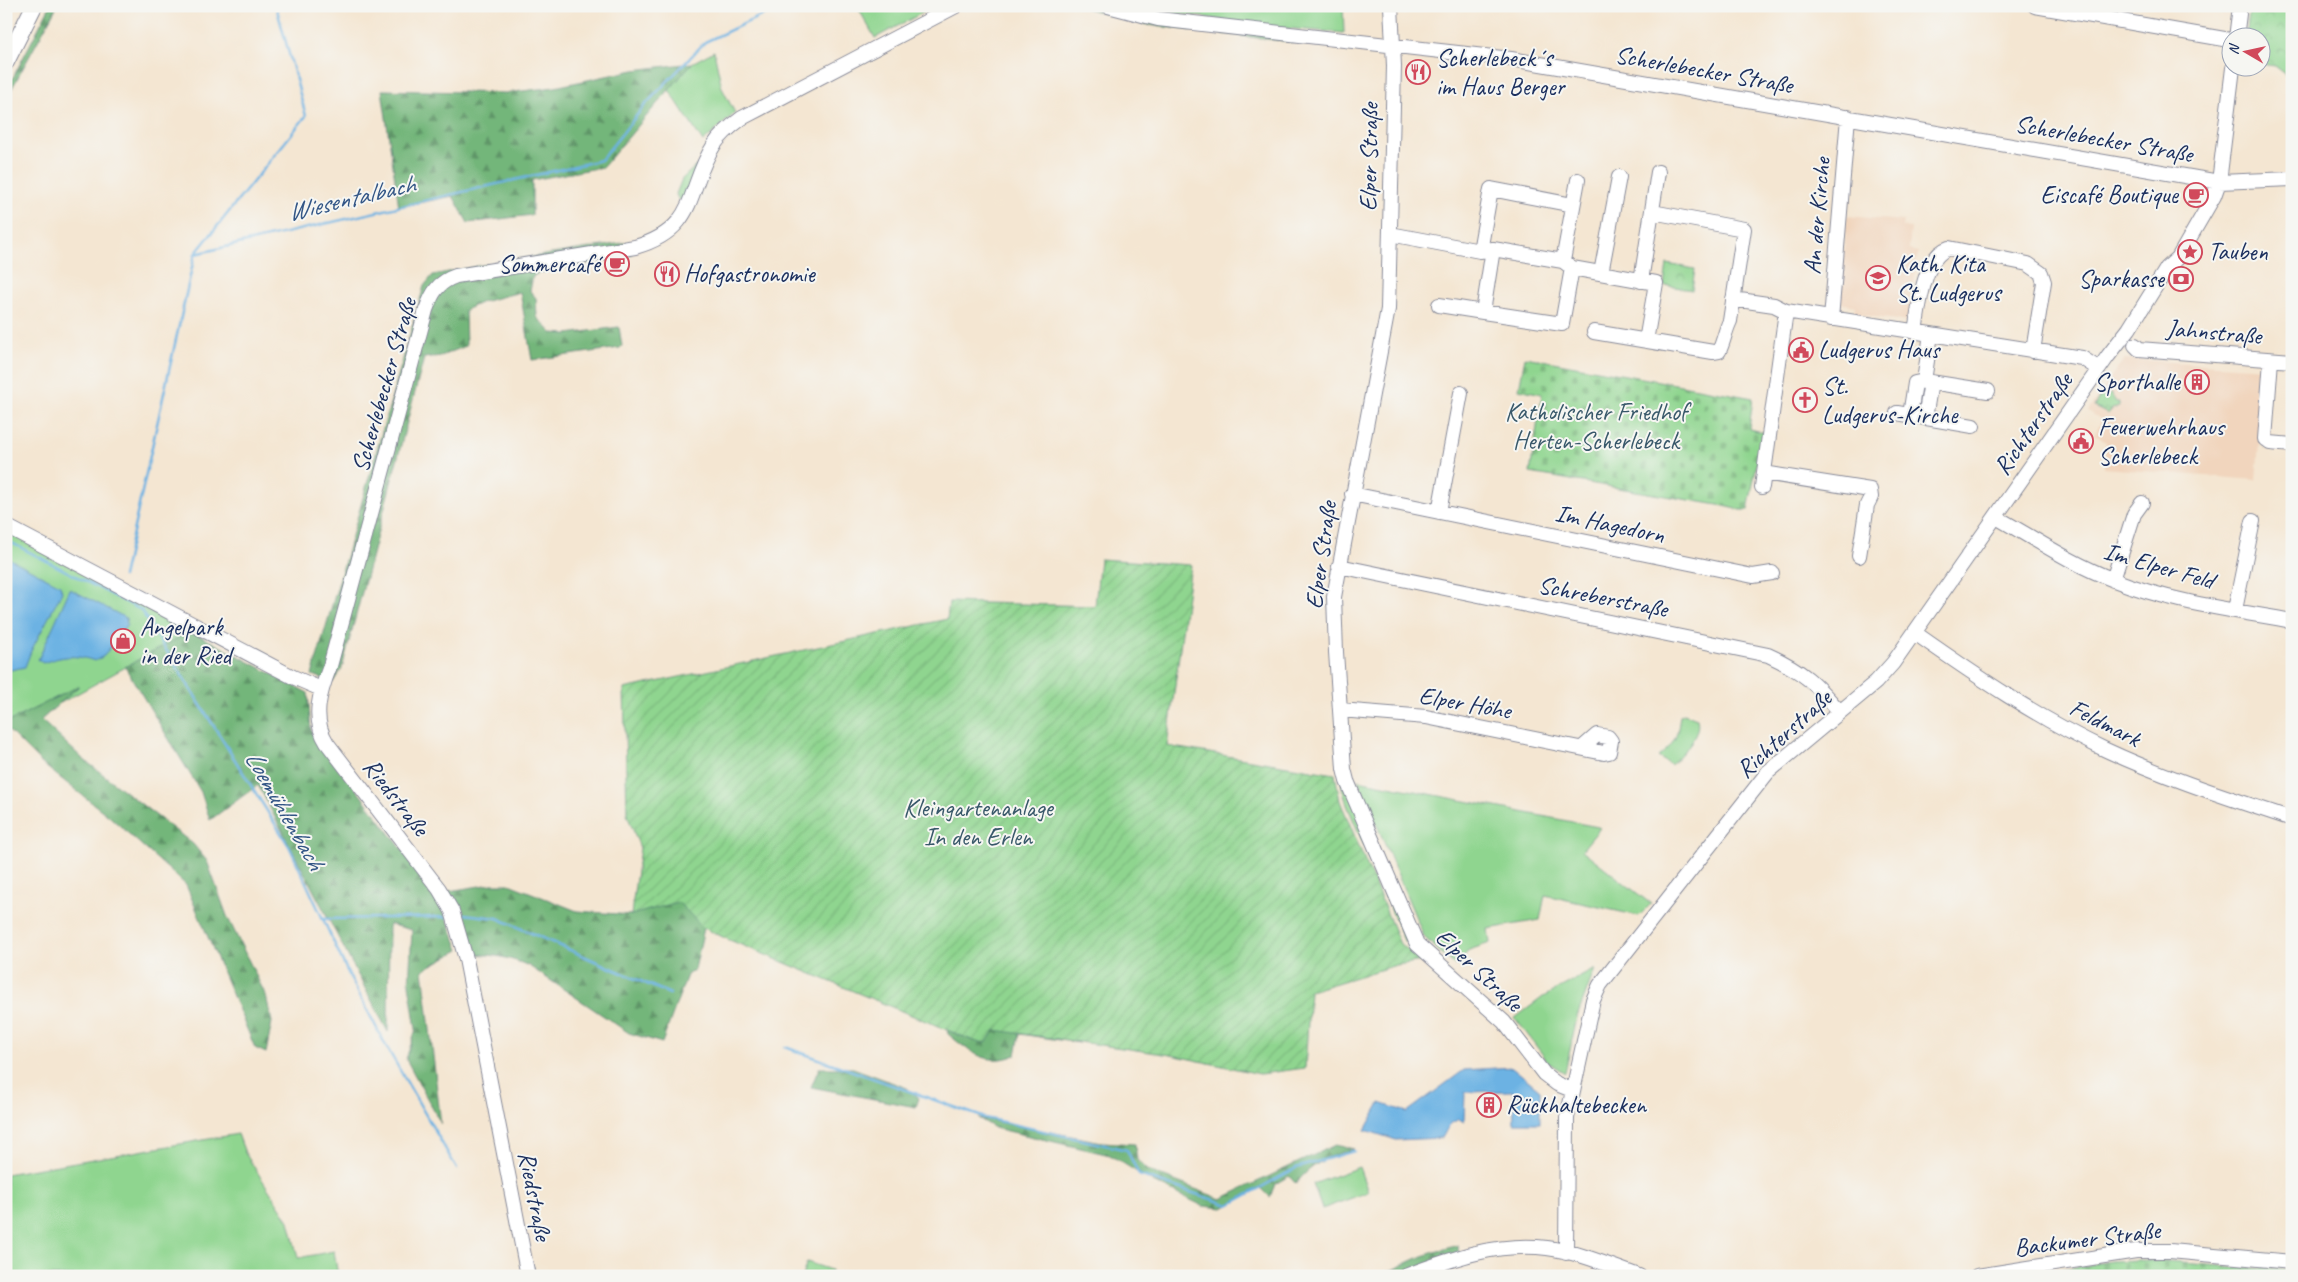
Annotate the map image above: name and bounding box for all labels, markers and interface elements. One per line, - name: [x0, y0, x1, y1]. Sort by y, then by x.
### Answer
- north arrow: [2220, 28, 2270, 78]
- street label: Scherlebecker Straße: [1613, 39, 1797, 102]
- place label: Scherlebeck´s im Haus Berger: [1436, 42, 1567, 103]
- text: N: [2225, 42, 2243, 56]
- restaurant icon: Scherlebeck´s im Haus Berger: [1405, 59, 1431, 85]
- street label: Elper Straße: [1352, 101, 1386, 211]
- street label: Scherlebecker Straße: [2013, 108, 2197, 171]
- street label: An der Kirche: [1796, 154, 1838, 276]
- water label: Wiesentalbach: [284, 167, 420, 229]
- place label: Eiscafé Boutique: [2040, 179, 2180, 211]
- cafe icon: Eiscafé Boutique: [2183, 182, 2209, 208]
- place label: Tauben: [2208, 236, 2268, 268]
- place icon: Tauben: [2177, 239, 2203, 265]
- place label: Sommercafé: [498, 248, 604, 280]
- place label: Kath. Kita St. Ludgerus: [1896, 248, 2003, 309]
- cafe icon: Sommercafé: [604, 251, 630, 277]
- place label: Hofgastronomie: [684, 258, 816, 290]
- restaurant icon: Hofgastronomie: [654, 261, 680, 287]
- place label: Sparkasse: [2078, 263, 2166, 295]
- school or university icon: Kath. Kita St. Ludgerus: [1865, 265, 1891, 291]
- bank icon: Sparkasse: [2168, 266, 2194, 292]
- street label: Scherlebecker Straße: [344, 292, 425, 476]
- street label: Jahnstraße: [2164, 312, 2265, 352]
- place label: Ludgerus Haus: [1818, 334, 1942, 366]
- public building icon: Ludgerus Haus: [1788, 337, 1814, 363]
- street label: Richterstraße: [1986, 365, 2081, 481]
- place label: Sporthalle: [2094, 366, 2182, 398]
- building icon: Sporthalle: [2184, 369, 2210, 395]
- place label: St. Ludgerus-Kirche: [1822, 370, 1959, 431]
- church icon: St. Ludgerus-Kirche: [1792, 387, 1818, 413]
- park label: Katholischer Friedhof Herten-Scherlebeck: [1505, 396, 1692, 457]
- place label: Feuerwehrhaus Scherlebeck: [2098, 411, 2227, 472]
- public building icon: Feuerwehrhaus Scherlebeck: [2068, 428, 2094, 454]
- street label: Elper Straße: [1298, 497, 1345, 611]
- street label: Im Hagedorn: [1552, 497, 1668, 551]
- street label: Im Elper Feld: [2100, 535, 2221, 598]
- street label: Schreberstraße: [1536, 569, 1672, 626]
- place label: Angelpark in der Ried: [140, 611, 235, 672]
- shop icon: Angelpark in der Ried: [110, 628, 136, 654]
- street label: Elper Höhe: [1417, 679, 1515, 727]
- street label: Richterstraße: [1730, 681, 1840, 785]
- street label: Feldmark: [2064, 692, 2148, 755]
- water label: Loemühlenbach: [238, 745, 333, 877]
- street label: Riedstraße: [356, 752, 438, 844]
- park label: Kleingartenanlage In den Erlen: [903, 792, 1055, 853]
- street label: Elper Straße: [1429, 921, 1531, 1020]
- place label: Rückhaltebecken: [1506, 1089, 1648, 1121]
- building icon: Rückhaltebecken: [1476, 1092, 1502, 1118]
- street label: Riedstraße: [511, 1149, 560, 1245]
- street label: Backumer Straße: [2012, 1214, 2164, 1264]

